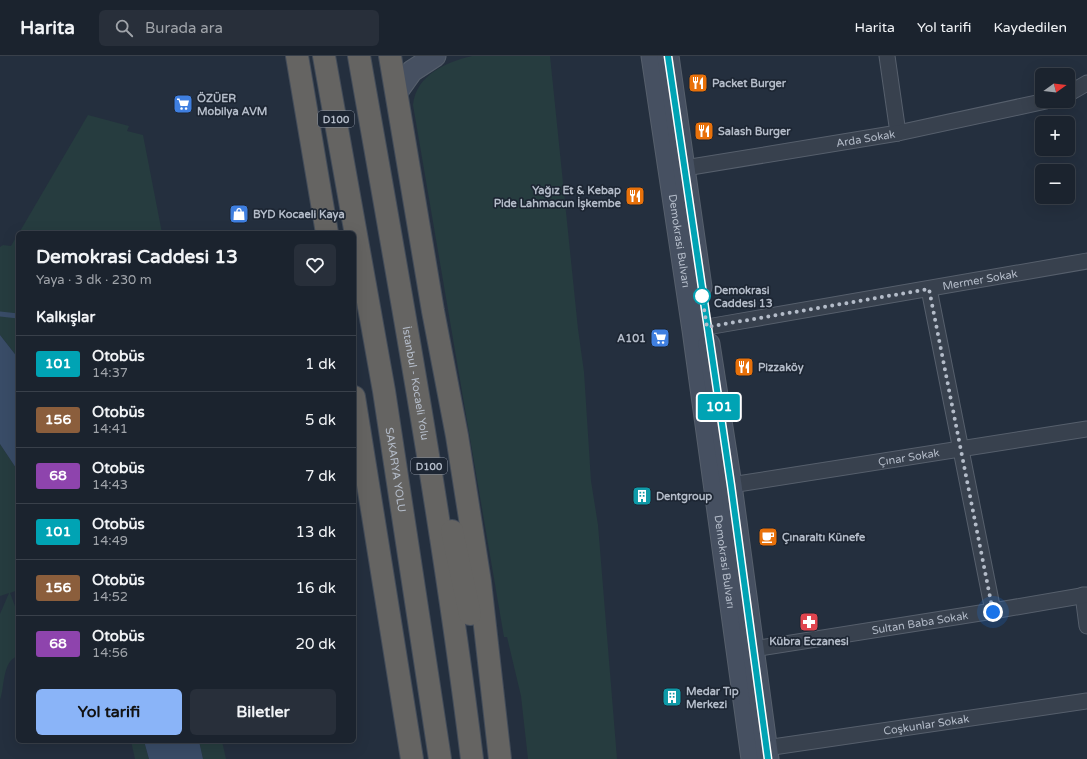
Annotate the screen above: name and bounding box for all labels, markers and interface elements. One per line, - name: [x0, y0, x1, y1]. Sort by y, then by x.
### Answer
- search box: [99, 10, 379, 46]
- text: Harita: [20, 17, 75, 39]
- icon: search: [113, 17, 135, 39]
- text: Burada ara: [145, 19, 223, 37]
- text: Harita: [854, 19, 895, 36]
- text: Yol tarifi: [917, 19, 971, 36]
- text: Kaydedilen: [993, 19, 1067, 36]
- north arrow: [1035, 68, 1075, 108]
- map controls: [1035, 68, 1075, 204]
- restaurant icon: Packet Burger: [687, 72, 709, 94]
- place label: Packet Burger: [712, 77, 787, 91]
- place label: ÖZÜER Mobilya AVM: [197, 91, 267, 119]
- supermarket icon: ÖZÜER Mobilya AVM: [172, 93, 194, 115]
- road number: D100: [318, 111, 354, 127]
- button: +: [1035, 116, 1075, 156]
- restaurant icon: Salash Burger: [693, 120, 715, 142]
- place label: Salash Burger: [718, 125, 791, 139]
- street label: Arda Sokak: [835, 128, 896, 150]
- button: −: [1035, 164, 1075, 204]
- place label: Yağız Et & Kebap Pide Lahmacun İşkembe: [494, 184, 622, 211]
- restaurant icon: Yağız Et & Kebap Pide Lahmacun İşkembe: [624, 185, 646, 207]
- street label: Demokrasi Bulvarı: [666, 193, 693, 289]
- shop icon: BYD Kocaeli Kaya: [228, 203, 250, 225]
- place label: BYD Kocaeli Kaya: [253, 208, 345, 222]
- button: heart: [294, 244, 336, 286]
- text: Demokrasi Caddesi 13: [36, 246, 238, 268]
- street label: Mermer Sokak: [941, 267, 1019, 293]
- text: Yaya · 3 dk · 230 m: [36, 272, 152, 288]
- place label: Demokrasi Caddesi 13: [714, 284, 773, 310]
- marker: Demokrasi Caddesi 13: [693, 287, 711, 305]
- text: Kalkışlar: [36, 308, 95, 326]
- street label: İstanbul - Kocaeli Yolu: [399, 325, 431, 441]
- supermarket icon: A101: [649, 327, 671, 349]
- place label: A101: [617, 332, 646, 345]
- text: Otobüs: [92, 347, 145, 365]
- text: 101: [45, 355, 71, 372]
- text: 1 dk: [305, 355, 336, 373]
- restaurant icon: Pizzaköy: [733, 356, 755, 378]
- place label: Pizzaköy: [758, 361, 804, 375]
- text: 14:37: [92, 365, 128, 381]
- line badge: 101: [696, 394, 742, 420]
- text: 101: [706, 398, 732, 415]
- text: Otobüs: [92, 403, 145, 421]
- text: 156: [45, 411, 71, 428]
- text: 5 dk: [305, 411, 336, 429]
- text: 14:41: [92, 421, 128, 437]
- street label: SAKARYA YOLU: [383, 426, 408, 513]
- street label: Çınar Sokak: [877, 446, 940, 469]
- road number: D100: [411, 458, 447, 474]
- text: Otobüs: [92, 459, 145, 477]
- text: 68: [49, 467, 67, 484]
- text: 7 dk: [305, 467, 336, 485]
- text: 14:43: [92, 477, 128, 493]
- building icon: Dentgroup: [631, 485, 653, 507]
- place label: Dentgroup: [656, 490, 712, 504]
- street label: Demokrasi Bulvarı: [712, 514, 737, 609]
- text: Otobüs: [92, 515, 145, 533]
- text: 101: [45, 523, 71, 540]
- text: 13 dk: [296, 523, 336, 541]
- cafe icon: Çınaraltı Künefe: [757, 526, 779, 548]
- place label: Çınaraltı Künefe: [782, 531, 866, 545]
- text: 14:49: [92, 533, 128, 549]
- text: Otobüs: [92, 571, 145, 589]
- text: 156: [45, 579, 71, 596]
- text: 16 dk: [296, 579, 336, 597]
- text: 14:52: [92, 589, 128, 605]
- your location: [983, 602, 1003, 622]
- street label: Sultan Baba Sokak: [871, 609, 969, 637]
- pharmacy icon: Kübra Eczanesi: [798, 611, 820, 633]
- text: Otobüs: [92, 627, 145, 645]
- text: 68: [49, 635, 67, 652]
- text: 20 dk: [296, 635, 336, 653]
- place label: Kübra Eczanesi: [769, 635, 849, 648]
- text: 14:56: [92, 645, 128, 661]
- place label: Medar Tıp Merkezi: [686, 685, 739, 711]
- building icon: Medar Tıp Merkezi: [661, 686, 683, 708]
- button: Yol tarifi: [36, 689, 182, 735]
- button: Biletler: [190, 689, 336, 735]
- street label: Coşkunlar Sokak: [883, 712, 970, 738]

